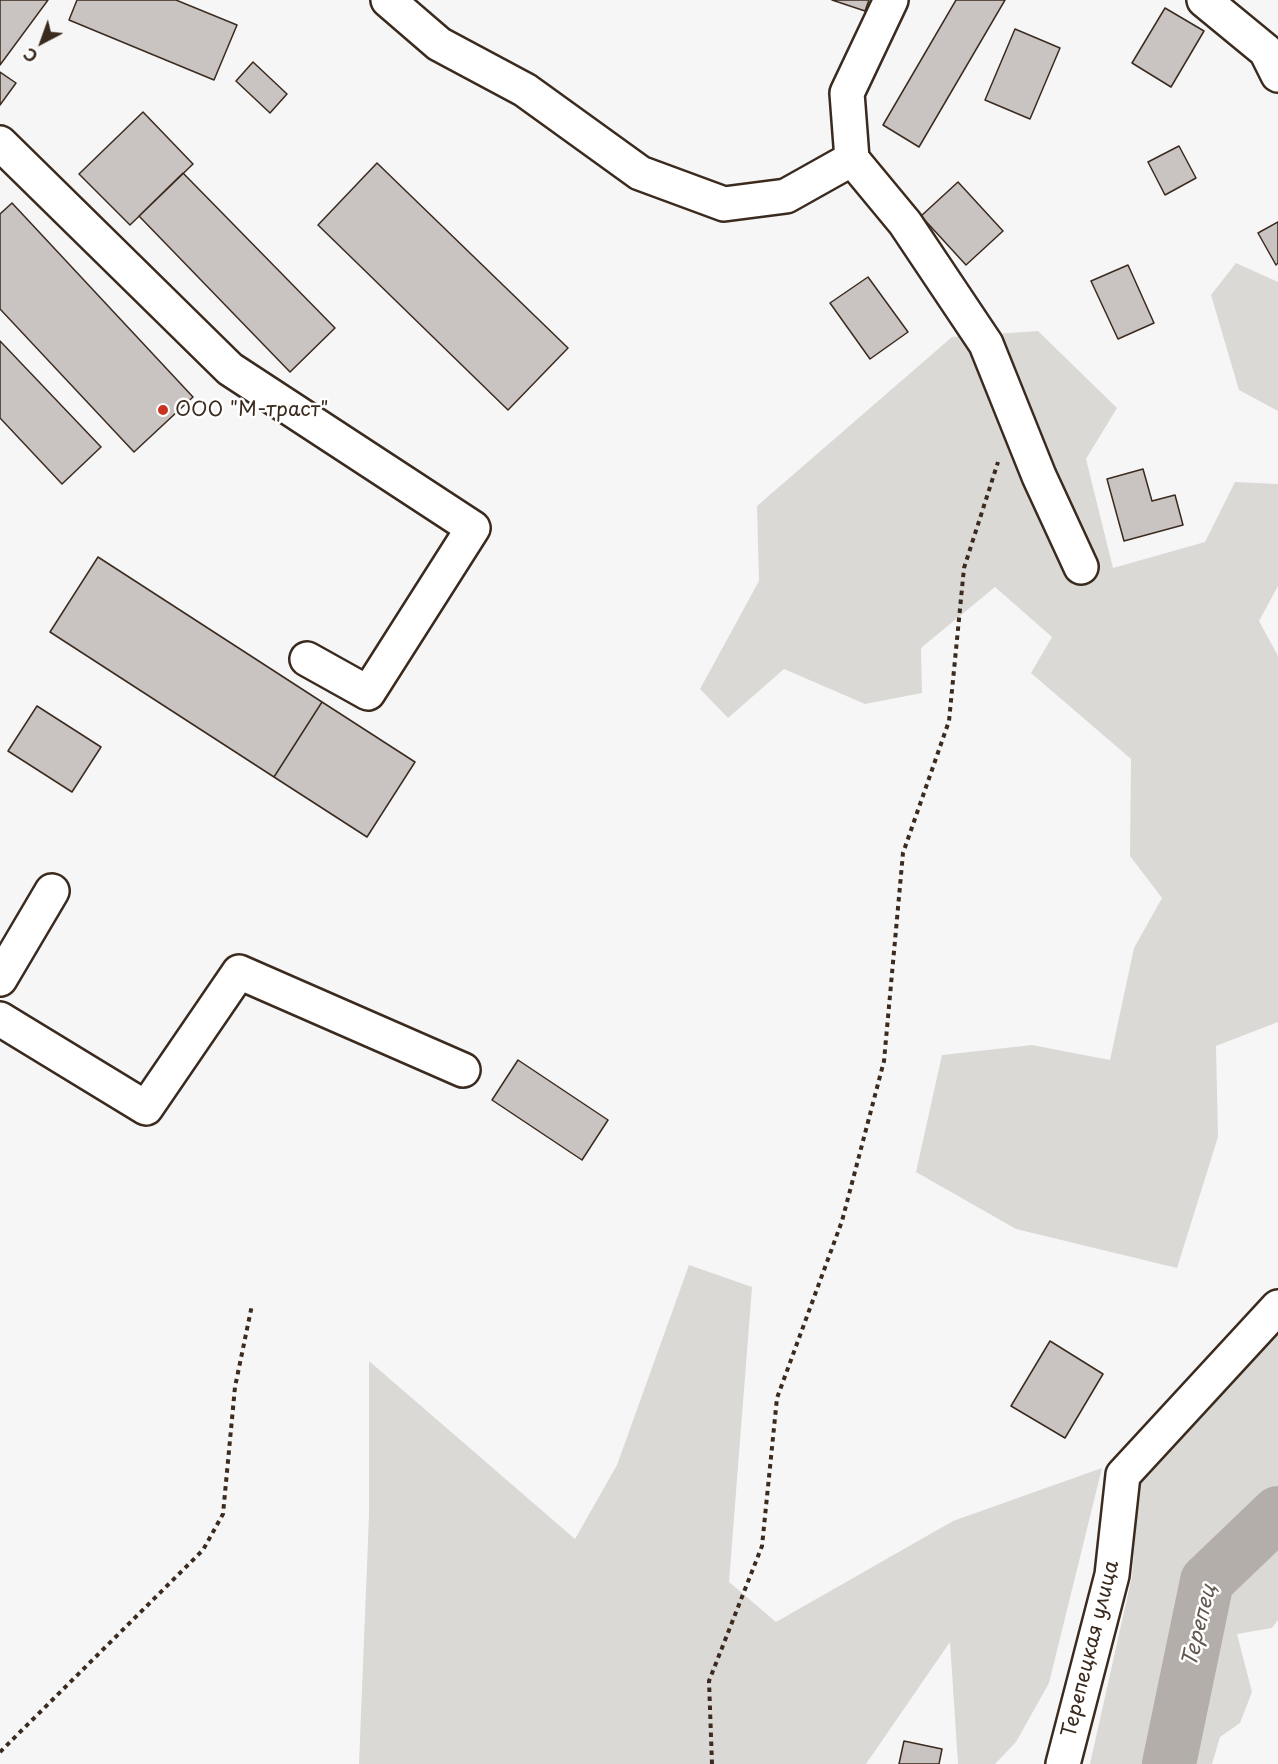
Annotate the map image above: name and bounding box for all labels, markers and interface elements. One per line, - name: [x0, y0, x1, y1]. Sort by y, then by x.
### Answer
- north arrow: [12, 12, 72, 72]
- text: С: [18, 43, 43, 69]
- place label: ООО "М-траст": [175, 398, 329, 422]
- marker: ООО "М-траст": [156, 403, 170, 417]
- street label: Терепецкая улица: [1057, 1558, 1125, 1740]
- water label: Терепец: [1178, 1582, 1222, 1670]

